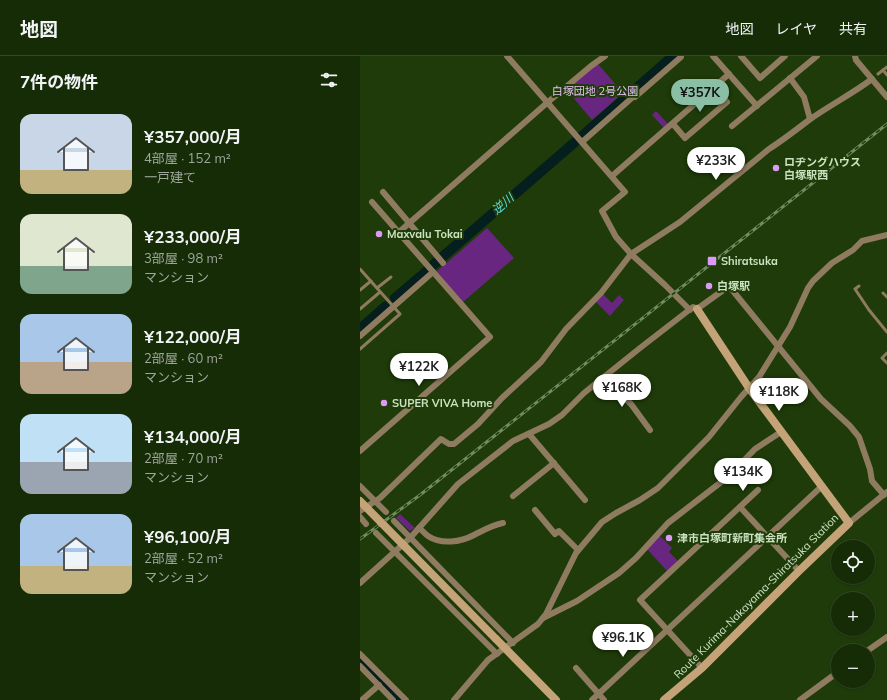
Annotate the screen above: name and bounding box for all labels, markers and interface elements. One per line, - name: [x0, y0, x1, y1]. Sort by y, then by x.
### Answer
- text: 地図: [20, 17, 58, 41]
- text: 地図: [725, 20, 753, 38]
- text: レイヤ: [775, 20, 817, 38]
- text: 共有: [839, 20, 867, 38]
- icon: filters: [318, 69, 340, 91]
- text: 7件の物件: [20, 71, 98, 92]
- pin: ¥357K: [672, 79, 728, 113]
- park label: 白塚団地 2号公園: [552, 84, 638, 98]
- text: ¥357K: [680, 84, 720, 100]
- text: ¥357,000/月: [144, 126, 242, 147]
- icon: home: [52, 130, 100, 178]
- pin: ¥233K: [688, 147, 744, 181]
- text: 4部屋 · 152 m²: [144, 150, 231, 166]
- text: ¥233K: [696, 152, 736, 168]
- place label: ロヂングハウス 白塚駅西: [784, 155, 861, 182]
- marker: ロヂングハウス 白塚駅西: [771, 163, 781, 173]
- text: 一戸建て: [144, 169, 196, 185]
- water label: 逆川: [489, 189, 518, 217]
- text: ¥233,000/月: [144, 226, 242, 247]
- place label: Maxvalu Tokai: [387, 227, 463, 241]
- marker: Maxvalu Tokai: [374, 229, 384, 239]
- icon: home: [52, 230, 100, 278]
- text: 3部屋 · 98 m²: [144, 250, 223, 266]
- place label: Shiratsuka: [721, 254, 778, 268]
- marker: Shiratsuka: [706, 255, 718, 267]
- text: マンション: [144, 269, 209, 285]
- place label: 白塚駅: [717, 279, 750, 293]
- marker: 白塚駅: [704, 281, 714, 291]
- text: ¥122,000/月: [144, 326, 242, 347]
- icon: home: [52, 330, 100, 378]
- text: 2部屋 · 60 m²: [144, 350, 223, 366]
- pin: ¥122K: [391, 353, 447, 387]
- text: ¥122K: [399, 358, 439, 374]
- text: マンション: [144, 369, 209, 385]
- pin: ¥168K: [594, 374, 650, 408]
- pin: ¥118K: [751, 378, 807, 412]
- text: ¥168K: [602, 379, 642, 395]
- text: ¥118K: [759, 383, 799, 399]
- place label: SUPER VIVA Home: [392, 396, 492, 410]
- marker: SUPER VIVA Home: [379, 398, 389, 408]
- text: ¥134,000/月: [144, 426, 242, 447]
- icon: home: [52, 430, 100, 478]
- text: 2部屋 · 70 m²: [144, 450, 223, 466]
- pin: ¥134K: [715, 458, 771, 492]
- text: ¥134K: [723, 463, 763, 479]
- text: マンション: [144, 469, 209, 485]
- street label: Route Kurima-Nakayama-Shiratsuka Station: [671, 511, 841, 681]
- text: ¥96,100/月: [144, 526, 232, 547]
- icon: home: [52, 530, 100, 578]
- place label: 津市白塚町新町集会所: [677, 531, 787, 545]
- marker: 津市白塚町新町集会所: [664, 533, 674, 543]
- map controls: [831, 540, 875, 688]
- button: locate: [831, 540, 875, 584]
- text: 2部屋 · 52 m²: [144, 550, 223, 566]
- text: マンション: [144, 569, 209, 585]
- button: +: [831, 592, 875, 636]
- pin: ¥96.1K: [590, 624, 656, 658]
- text: ¥96.1K: [601, 629, 645, 645]
- button: −: [831, 644, 875, 688]

